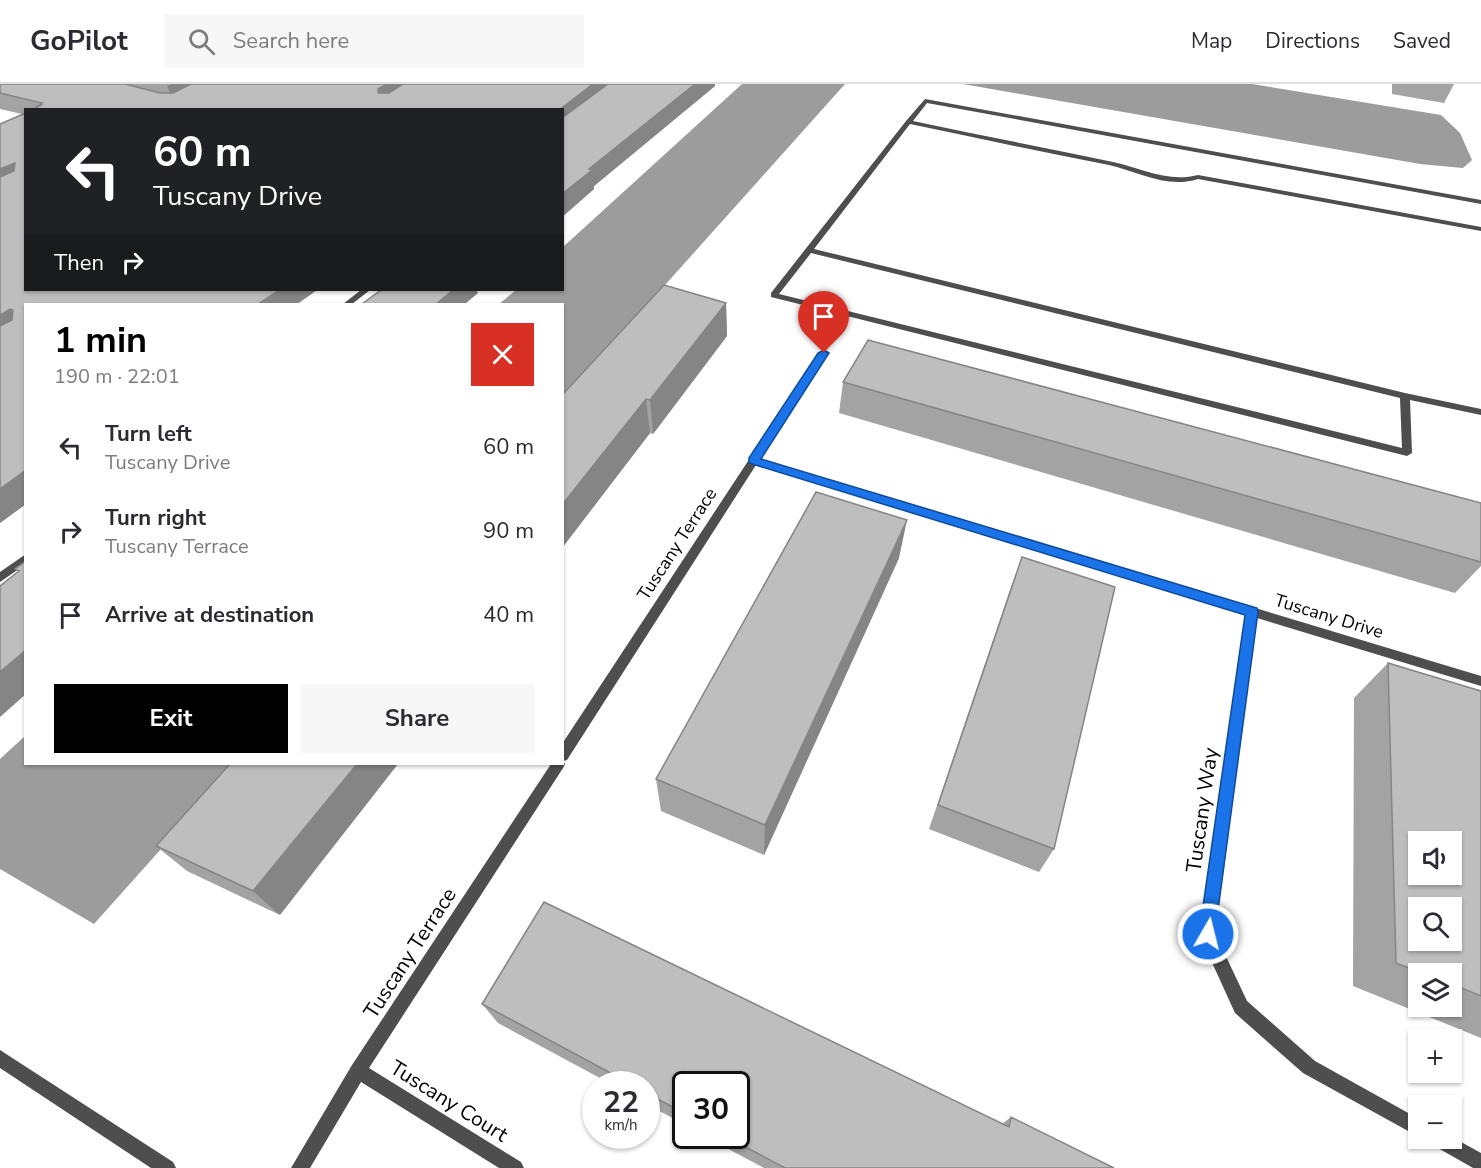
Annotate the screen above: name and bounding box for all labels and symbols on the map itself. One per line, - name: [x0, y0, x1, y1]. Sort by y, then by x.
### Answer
- pin: [798, 291, 849, 353]
- street label: Tuscany Terrace: [632, 483, 722, 605]
- street label: Tuscany Drive: [1272, 588, 1386, 644]
- street label: Tuscany Way: [1179, 746, 1225, 874]
- street label: Tuscany Terrace: [357, 882, 463, 1024]
- position arrow: [1176, 902, 1240, 966]
- street label: Tuscany Court: [385, 1054, 514, 1149]
- speed limit sign: 30: [672, 1071, 750, 1149]

